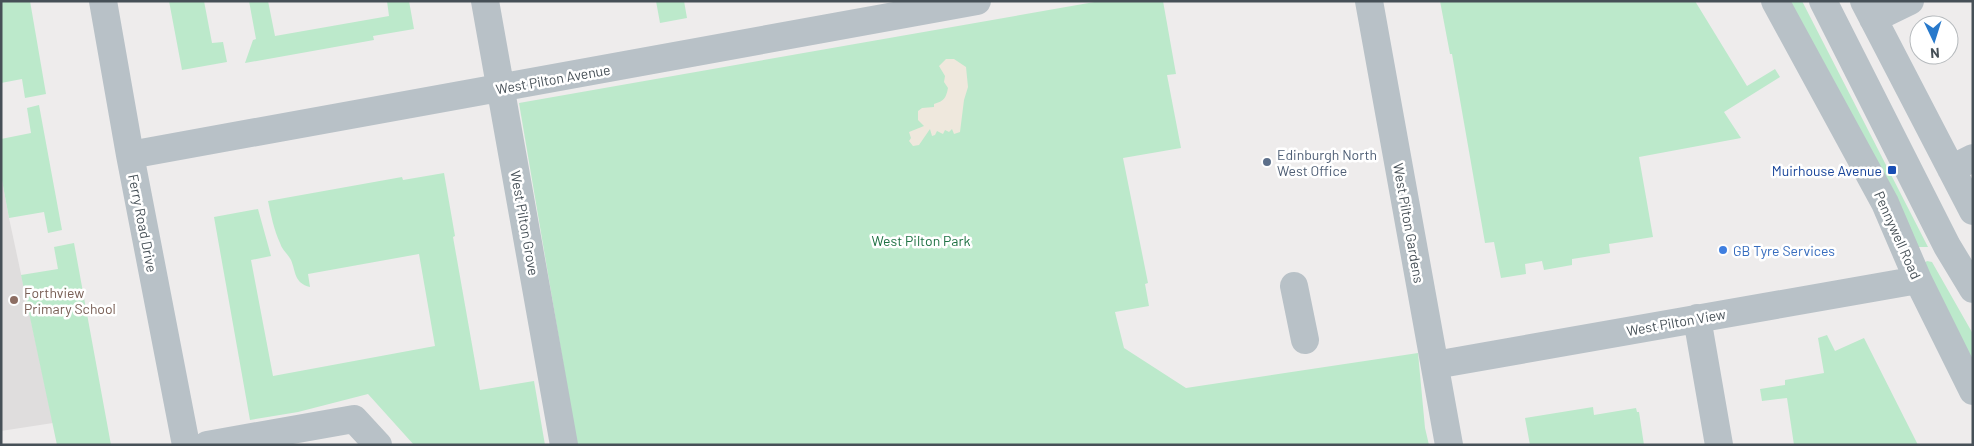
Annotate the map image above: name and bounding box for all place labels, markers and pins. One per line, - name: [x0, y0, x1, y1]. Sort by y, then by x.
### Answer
- place label: Edinburgh North West Office: [1277, 146, 1377, 179]
- marker: Edinburgh North West Office: [1261, 156, 1273, 168]
- place label: Muirhouse Avenue: [1772, 162, 1882, 179]
- marker: Muirhouse Avenue: [1886, 164, 1898, 176]
- place label: GB Tyre Services: [1733, 242, 1835, 259]
- marker: GB Tyre Services: [1717, 244, 1729, 256]
- place label: Forthview Primary School: [24, 284, 116, 317]
- marker: Forthview Primary School: [8, 294, 20, 306]

